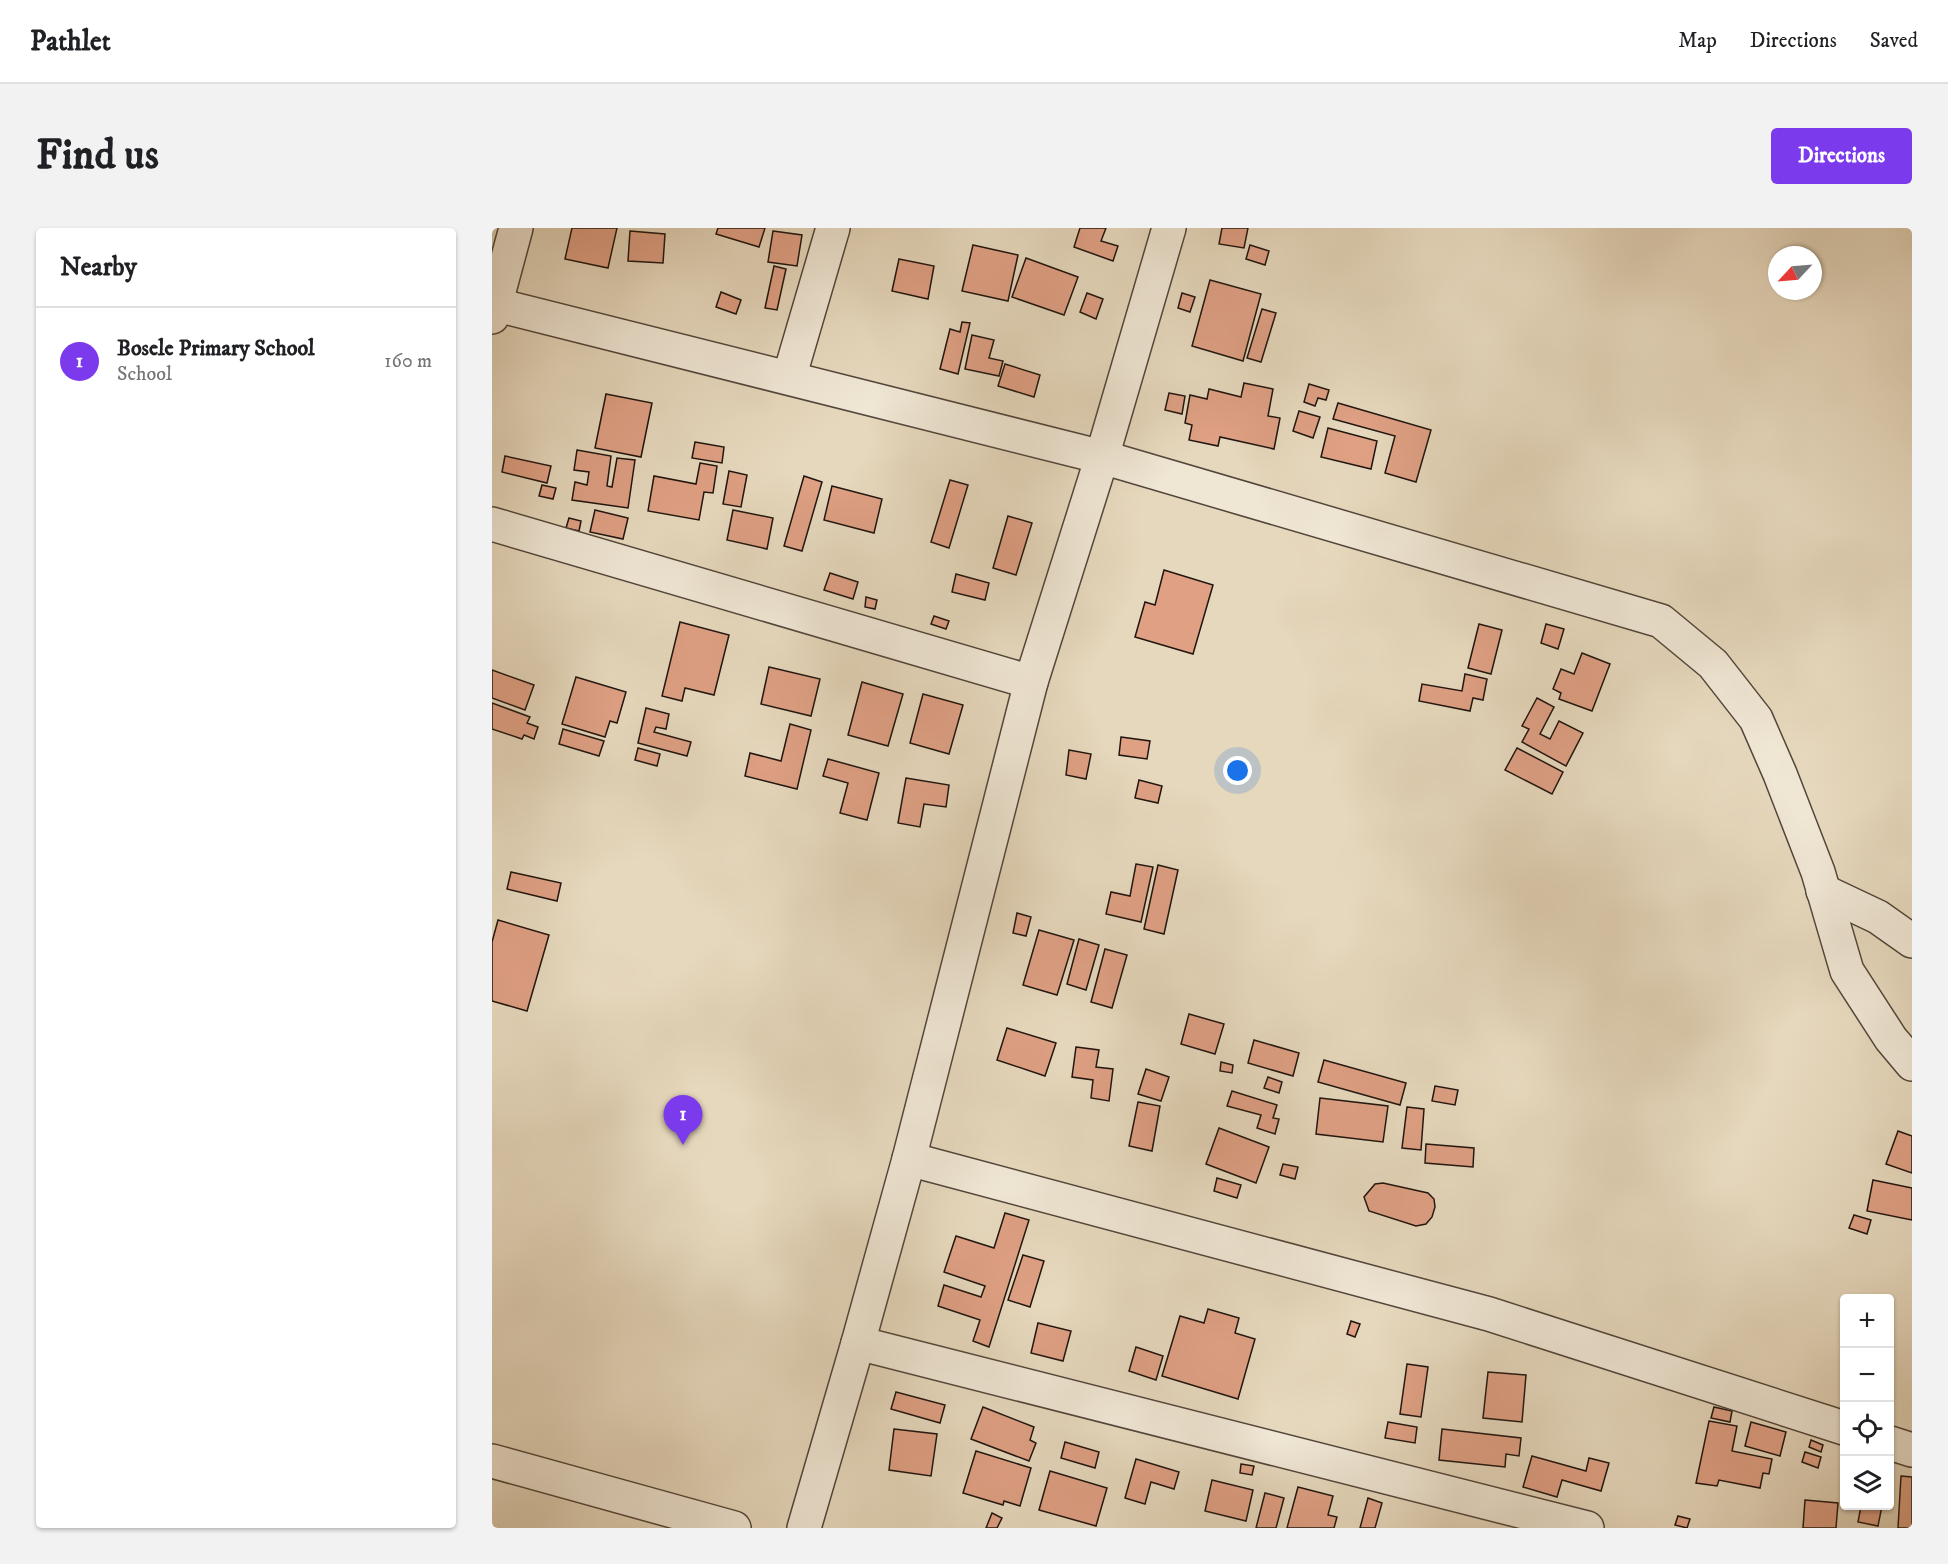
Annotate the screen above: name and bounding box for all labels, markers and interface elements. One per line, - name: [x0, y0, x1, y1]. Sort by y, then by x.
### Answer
- text: Pathlet: [30, 24, 111, 59]
- text: Map: [1678, 28, 1717, 54]
- text: Directions: [1750, 28, 1837, 54]
- text: Saved: [1870, 28, 1918, 54]
- button: Directions: [1771, 128, 1912, 184]
- text: Find us: [36, 130, 159, 182]
- north arrow: [1768, 246, 1822, 300]
- text: Nearby: [60, 251, 137, 284]
- text: Bosele Primary School: [117, 335, 315, 362]
- text: 1: [76, 349, 83, 374]
- text: 160 m: [384, 349, 432, 374]
- text: School: [117, 362, 172, 387]
- your location: [1223, 756, 1252, 785]
- pin: 1: [664, 1096, 702, 1145]
- map controls: [1840, 1294, 1894, 1510]
- button: +: [1840, 1294, 1894, 1348]
- button: −: [1840, 1348, 1894, 1402]
- button: locate: [1840, 1402, 1894, 1456]
- button: layers: [1840, 1456, 1894, 1510]

